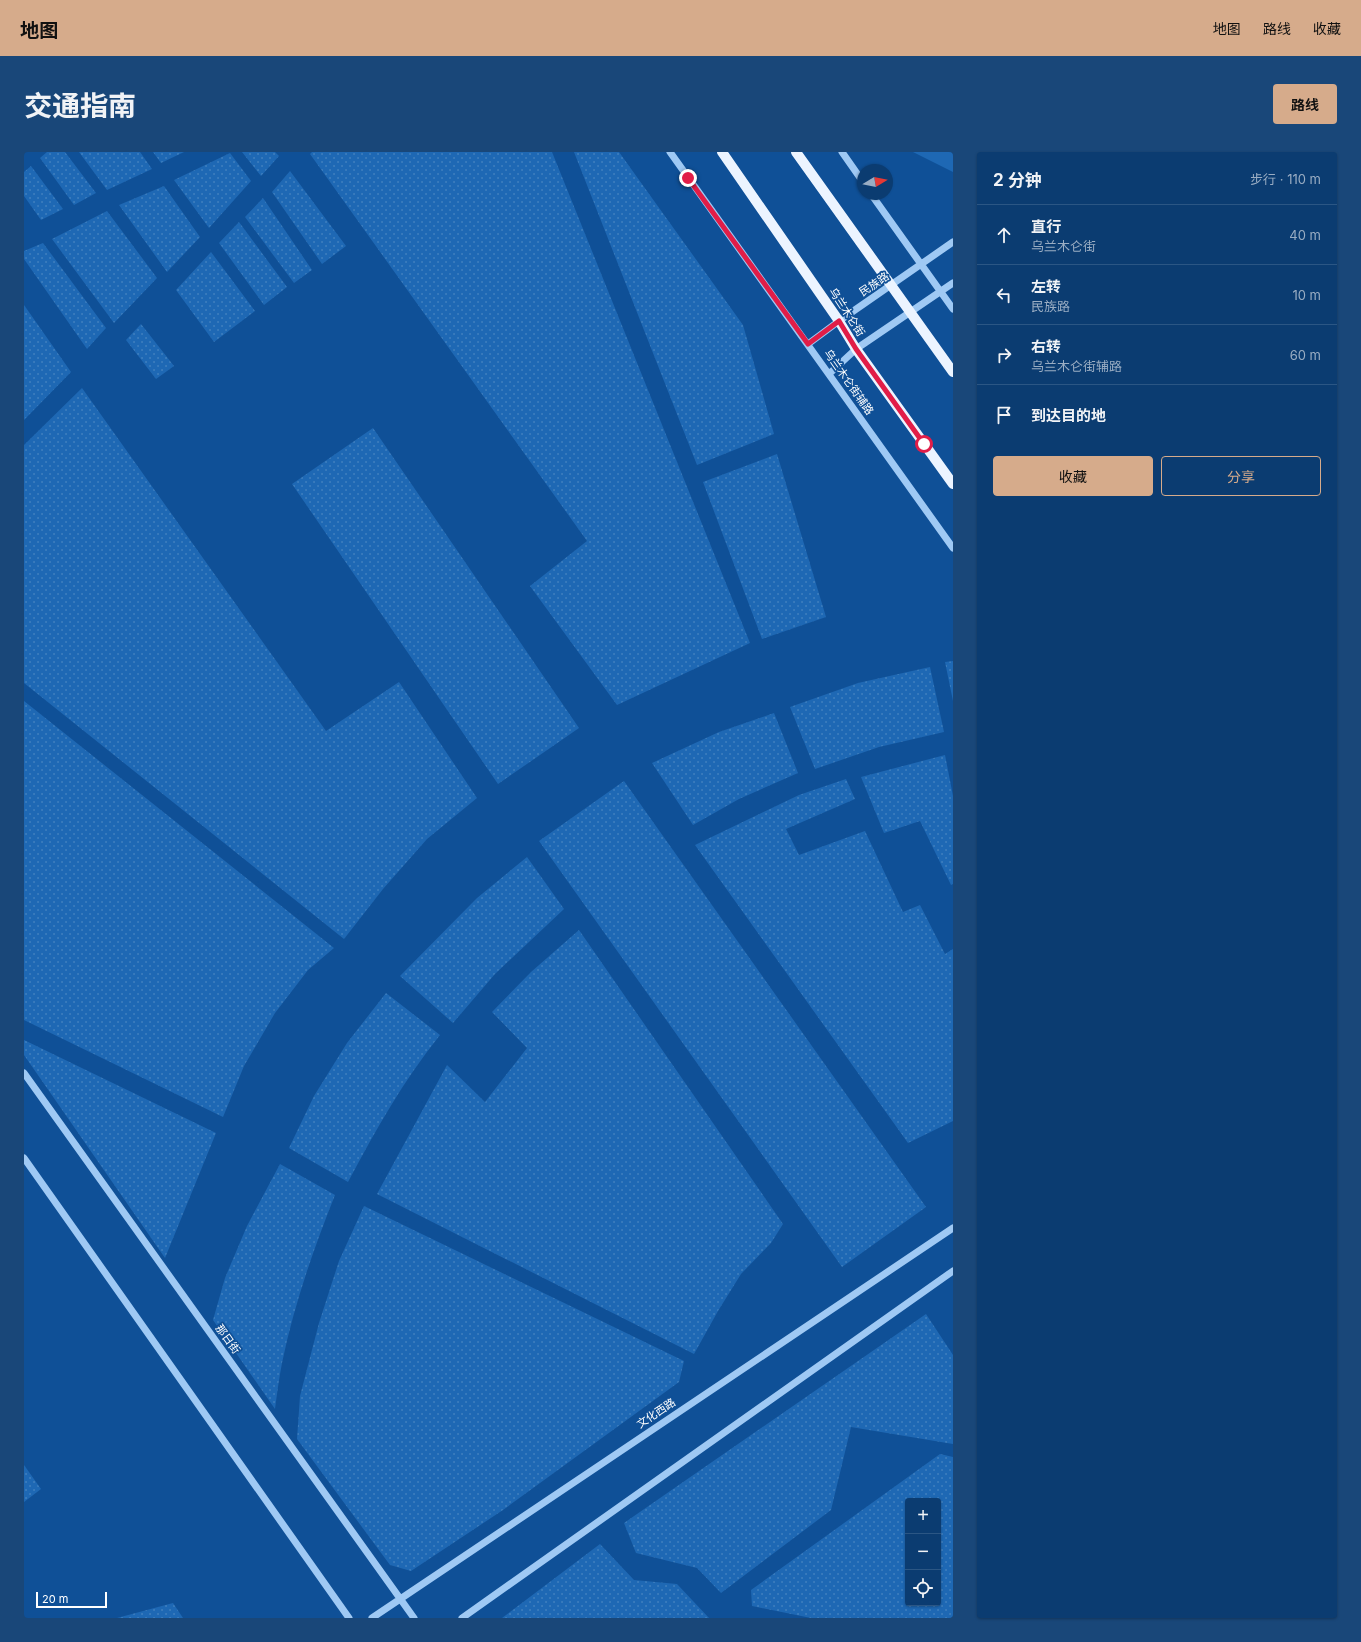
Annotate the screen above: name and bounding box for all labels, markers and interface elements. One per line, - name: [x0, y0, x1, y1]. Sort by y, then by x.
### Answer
- text: 地图: [20, 19, 58, 42]
- text: 地图: [1213, 20, 1241, 37]
- text: 路线: [1263, 20, 1291, 37]
- text: 收藏: [1313, 20, 1341, 37]
- button: 路线: [1273, 84, 1337, 124]
- text: 交通指南: [24, 89, 136, 123]
- north arrow: [857, 164, 893, 200]
- route end: [679, 169, 697, 187]
- text: 2 分钟: [993, 170, 1042, 190]
- text: 步行 · 110 m: [1250, 171, 1321, 187]
- text: 直行: [1031, 217, 1061, 236]
- icon: ahead: [993, 224, 1015, 246]
- text: 40 m: [1289, 227, 1321, 243]
- text: 乌兰木仑街: [1031, 238, 1096, 254]
- street label: 民族路: [856, 269, 892, 299]
- text: 左转: [1031, 277, 1061, 296]
- icon: left: [993, 284, 1015, 306]
- street label: 乌兰木仑街: [826, 285, 868, 339]
- text: 10 m: [1292, 287, 1321, 303]
- text: 民族路: [1031, 298, 1070, 314]
- text: 右转: [1031, 337, 1061, 356]
- icon: right: [993, 344, 1015, 366]
- street label: 乌兰木仑街辅路: [821, 346, 877, 418]
- text: 60 m: [1290, 347, 1321, 363]
- text: 乌兰木仑街辅路: [1031, 358, 1122, 374]
- icon: arrive: [993, 404, 1015, 426]
- text: 到达目的地: [1031, 406, 1106, 425]
- route start: [915, 435, 933, 453]
- button: 收藏: [993, 456, 1153, 496]
- button: 分享: [1161, 456, 1321, 496]
- street label: 那日街: [213, 1322, 243, 1356]
- street label: 文化西路: [634, 1395, 678, 1431]
- map controls: [905, 1498, 941, 1606]
- button: +: [905, 1498, 941, 1534]
- button: −: [905, 1534, 941, 1570]
- button: locate: [905, 1570, 941, 1606]
- scale bar: [36, 1590, 107, 1609]
- text: 20 m: [42, 1592, 68, 1606]

